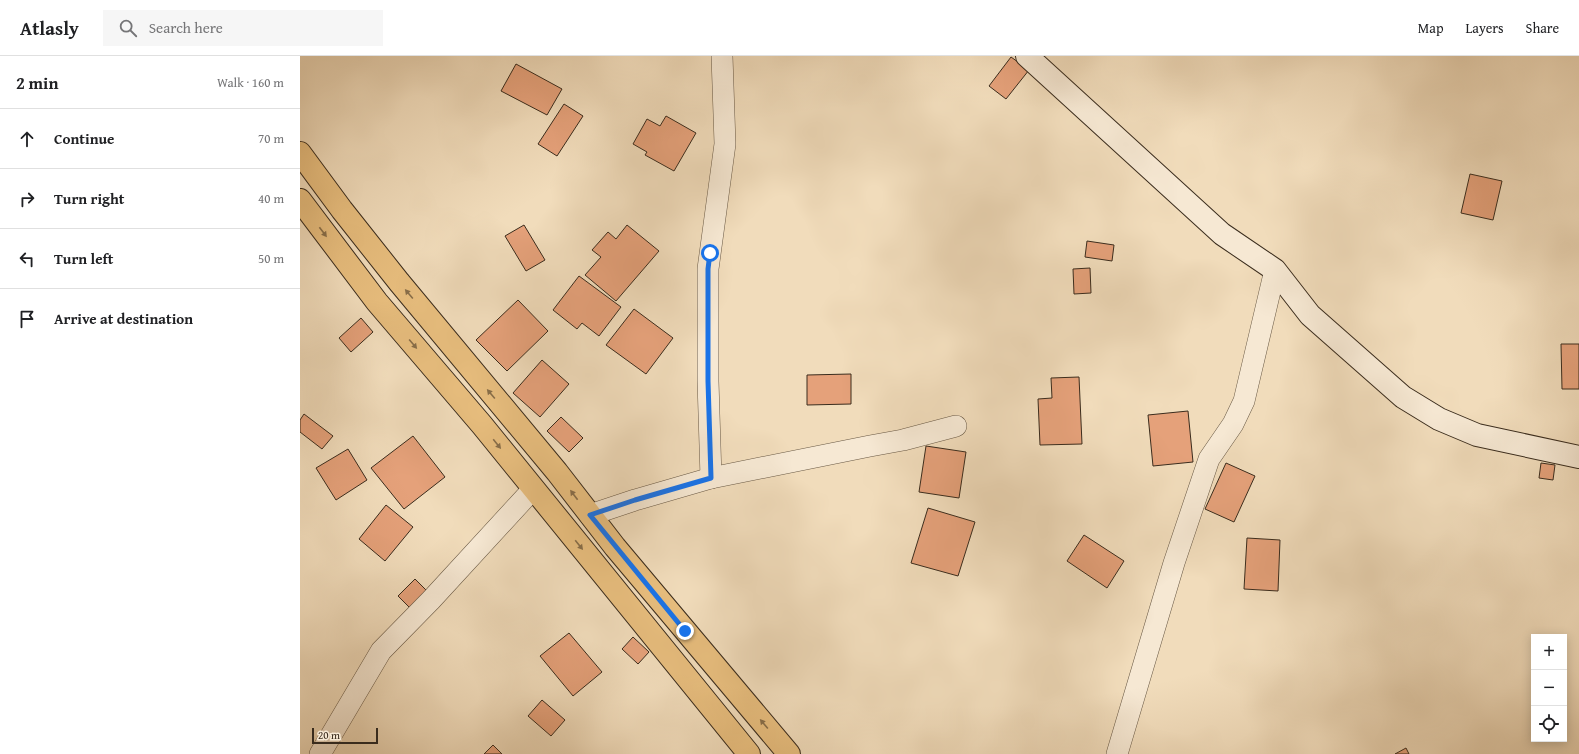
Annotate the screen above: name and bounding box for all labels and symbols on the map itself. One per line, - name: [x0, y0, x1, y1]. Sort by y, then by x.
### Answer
- one-way arrow: [319, 226, 327, 237]
- route start: [701, 244, 719, 262]
- one-way arrow: [404, 289, 413, 300]
- one-way arrow: [409, 339, 418, 350]
- one-way arrow: [487, 389, 496, 400]
- one-way arrow: [492, 438, 501, 449]
- one-way arrow: [570, 489, 578, 500]
- one-way arrow: [574, 539, 583, 550]
- route end: [676, 622, 694, 640]
- one-way arrow: [759, 719, 768, 730]
- scale bar: [312, 726, 378, 745]

